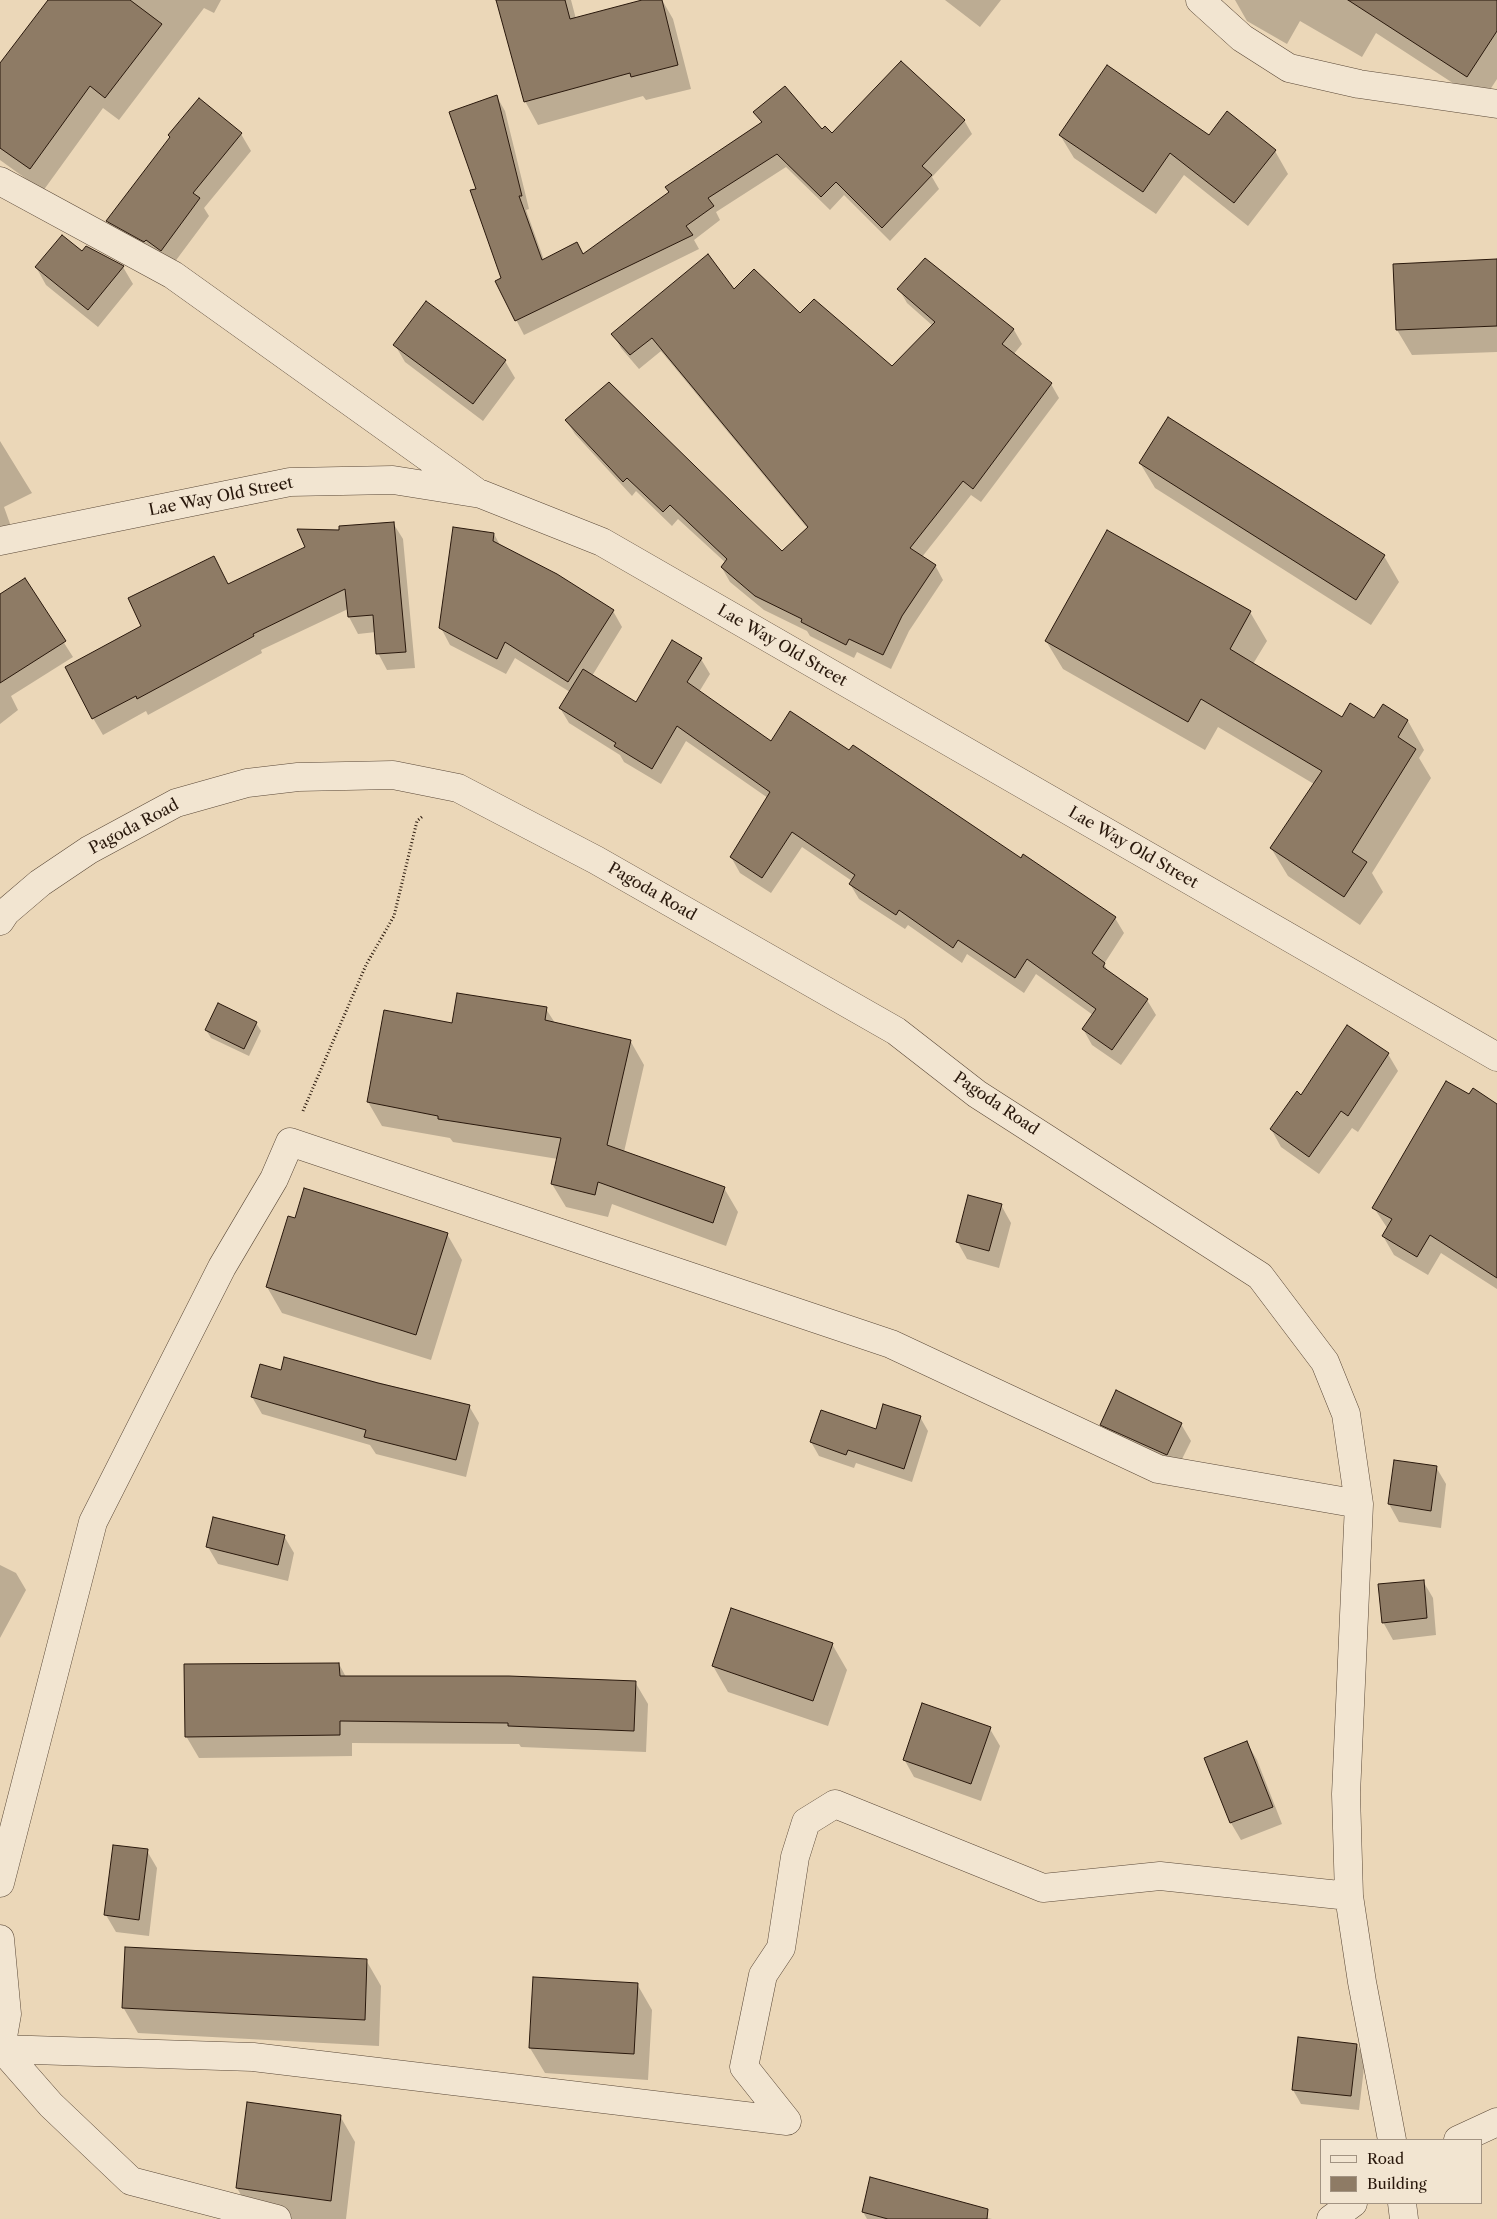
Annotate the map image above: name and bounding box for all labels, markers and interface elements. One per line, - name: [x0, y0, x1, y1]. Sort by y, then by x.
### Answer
- street label: Lae Way Old Street: [147, 474, 295, 520]
- street label: Lae Way Old Street: [714, 601, 850, 691]
- street label: Pagoda Road: [86, 795, 182, 859]
- street label: Lae Way Old Street: [1065, 803, 1201, 893]
- street label: Pagoda Road: [604, 859, 700, 925]
- street label: Pagoda Road: [950, 1068, 1042, 1140]
- legend: [1320, 2139, 1482, 2204]
- text: Road: [1367, 2149, 1404, 2168]
- text: Building: [1367, 2174, 1427, 2193]

